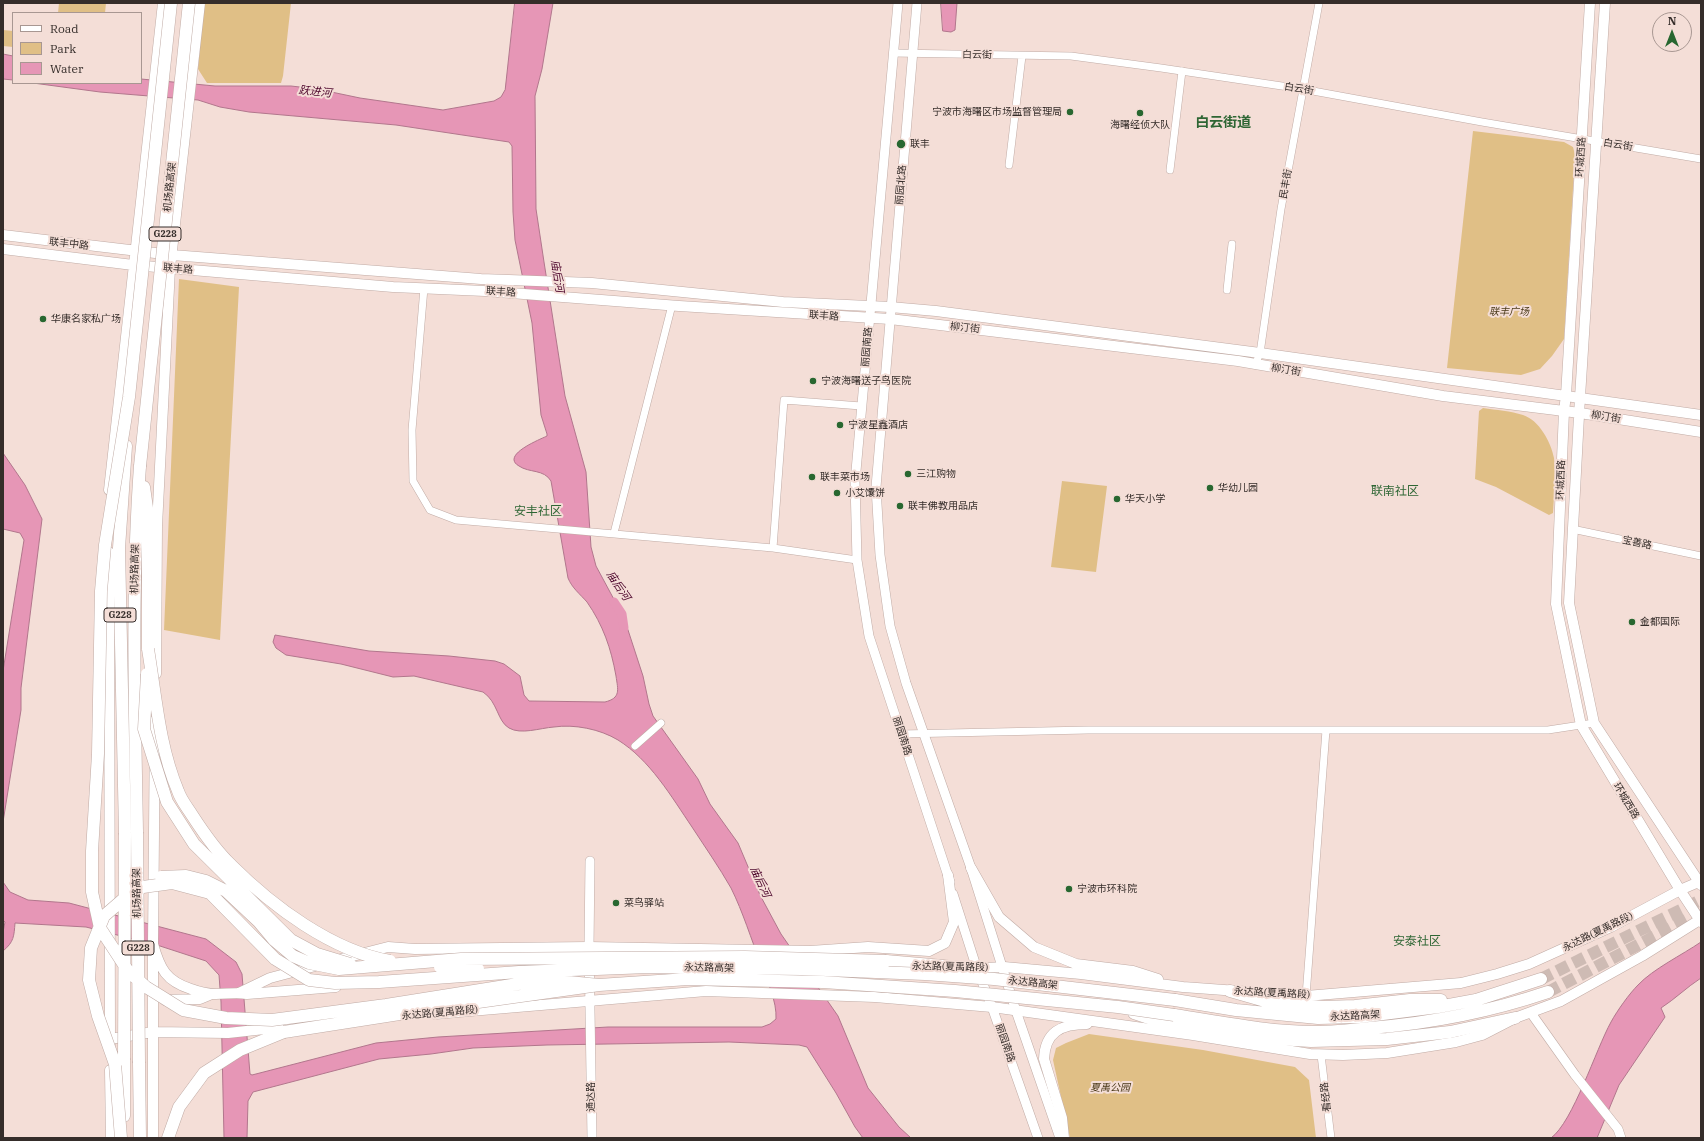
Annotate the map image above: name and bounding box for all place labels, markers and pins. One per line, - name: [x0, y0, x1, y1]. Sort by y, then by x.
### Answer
- place label: 宁波市海曙区市场监督管理局: [932, 106, 1062, 118]
- marker: 宁波市海曙区市场监督管理局: [1065, 107, 1075, 117]
- marker: 海曙经侦大队: [1135, 108, 1145, 118]
- place label: 海曙经侦大队: [1110, 119, 1170, 131]
- marker: 联丰: [895, 138, 907, 150]
- place label: 联丰: [910, 138, 930, 150]
- place label: 华康名家私广场: [51, 313, 121, 325]
- marker: 华康名家私广场: [38, 314, 48, 324]
- place label: 宁波海曙送子鸟医院: [821, 375, 911, 387]
- marker: 宁波海曙送子鸟医院: [808, 376, 818, 386]
- place label: 宁波星鑫酒店: [848, 419, 908, 431]
- marker: 宁波星鑫酒店: [835, 420, 845, 430]
- place label: 三江购物: [916, 468, 956, 480]
- marker: 三江购物: [903, 469, 913, 479]
- place label: 联丰菜市场: [820, 471, 870, 483]
- marker: 联丰菜市场: [807, 472, 817, 482]
- place label: 华幼儿园: [1218, 482, 1258, 494]
- marker: 华幼儿园: [1205, 483, 1215, 493]
- place label: 小艾馕饼: [845, 487, 885, 499]
- marker: 小艾馕饼: [832, 488, 842, 498]
- place label: 华天小学: [1125, 493, 1165, 505]
- marker: 华天小学: [1112, 494, 1122, 504]
- place label: 联丰佛教用品店: [908, 500, 978, 512]
- marker: 联丰佛教用品店: [895, 501, 905, 511]
- place label: 金都国际: [1640, 616, 1680, 628]
- marker: 金都国际: [1627, 617, 1637, 627]
- place label: 宁波市环科院: [1077, 883, 1137, 895]
- marker: 宁波市环科院: [1064, 884, 1074, 894]
- place label: 菜鸟驿站: [624, 897, 664, 909]
- marker: 菜鸟驿站: [611, 898, 621, 908]

